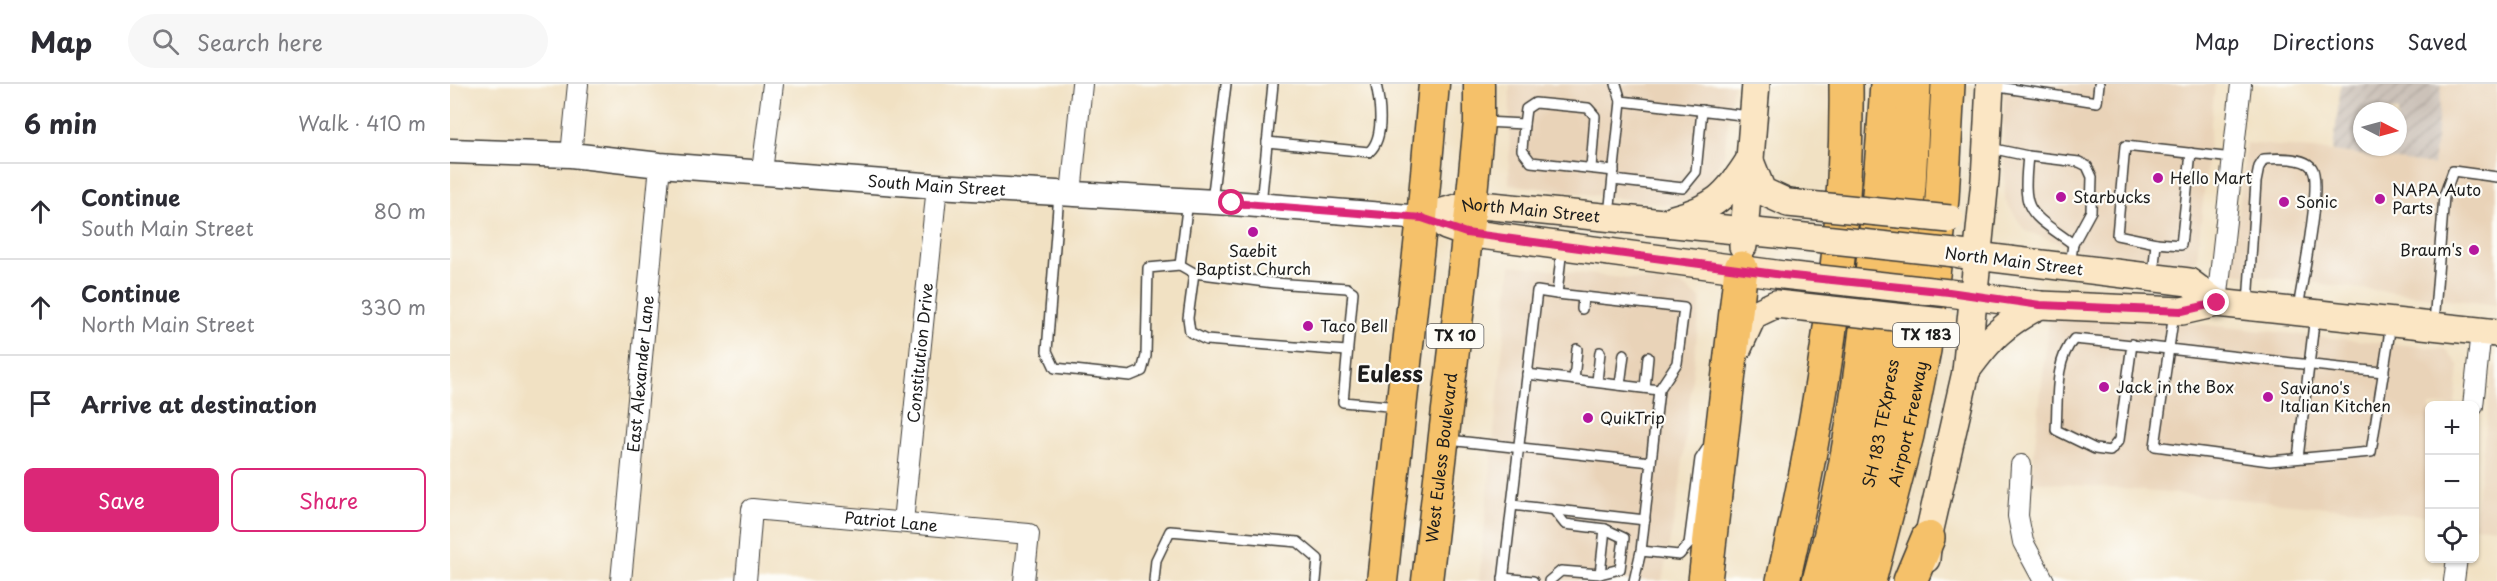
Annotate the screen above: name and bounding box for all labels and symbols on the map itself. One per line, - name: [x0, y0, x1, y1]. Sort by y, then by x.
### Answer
- north arrow: [2353, 102, 2407, 156]
- place label: Hello Mart: [2170, 165, 2252, 189]
- street label: South Main Street: [867, 168, 1006, 201]
- marker: Hello Mart: [2151, 171, 2165, 185]
- place label: NAPA Auto Parts: [2392, 177, 2481, 219]
- place label: Starbucks: [2073, 184, 2151, 208]
- route start: [1218, 189, 1244, 215]
- place label: Sonic: [2296, 189, 2337, 213]
- marker: Starbucks: [2054, 190, 2068, 204]
- street label: North Main Street: [1458, 191, 1601, 228]
- marker: NAPA Auto Parts: [2373, 192, 2387, 206]
- marker: Sonic: [2277, 195, 2291, 209]
- marker: Saebit Baptist Church: [1246, 225, 1260, 239]
- place label: Braum's: [2400, 237, 2462, 261]
- place label: Saebit Baptist Church: [1195, 238, 1311, 280]
- street label: North Main Street: [1944, 240, 2085, 280]
- marker: Braum's: [2467, 243, 2481, 257]
- street label: Constitution Drive: [900, 282, 938, 424]
- route end: [2203, 289, 2229, 315]
- street label: East Alexander Lane: [620, 294, 659, 453]
- place label: Taco Bell: [1320, 313, 1388, 337]
- marker: Taco Bell: [1301, 319, 1315, 333]
- road number: TX 183: [1893, 323, 1959, 347]
- road number: TX 10: [1426, 324, 1484, 348]
- district label: Euless: [1357, 356, 1423, 389]
- street label: SH 183 TEXpress: [1855, 357, 1904, 490]
- street label: Airport Freeway: [1881, 359, 1933, 489]
- street label: West Euless Boulevard: [1419, 371, 1462, 544]
- place label: Jack in the Box: [2116, 374, 2234, 398]
- place label: Saviano's Italian Kitchen: [2280, 375, 2391, 417]
- marker: Jack in the Box: [2097, 380, 2111, 394]
- marker: Saviano's Italian Kitchen: [2261, 390, 2275, 404]
- place label: QuikTrip: [1600, 405, 1665, 429]
- marker: QuikTrip: [1581, 411, 1595, 425]
- street label: Patriot Lane: [844, 504, 939, 537]

